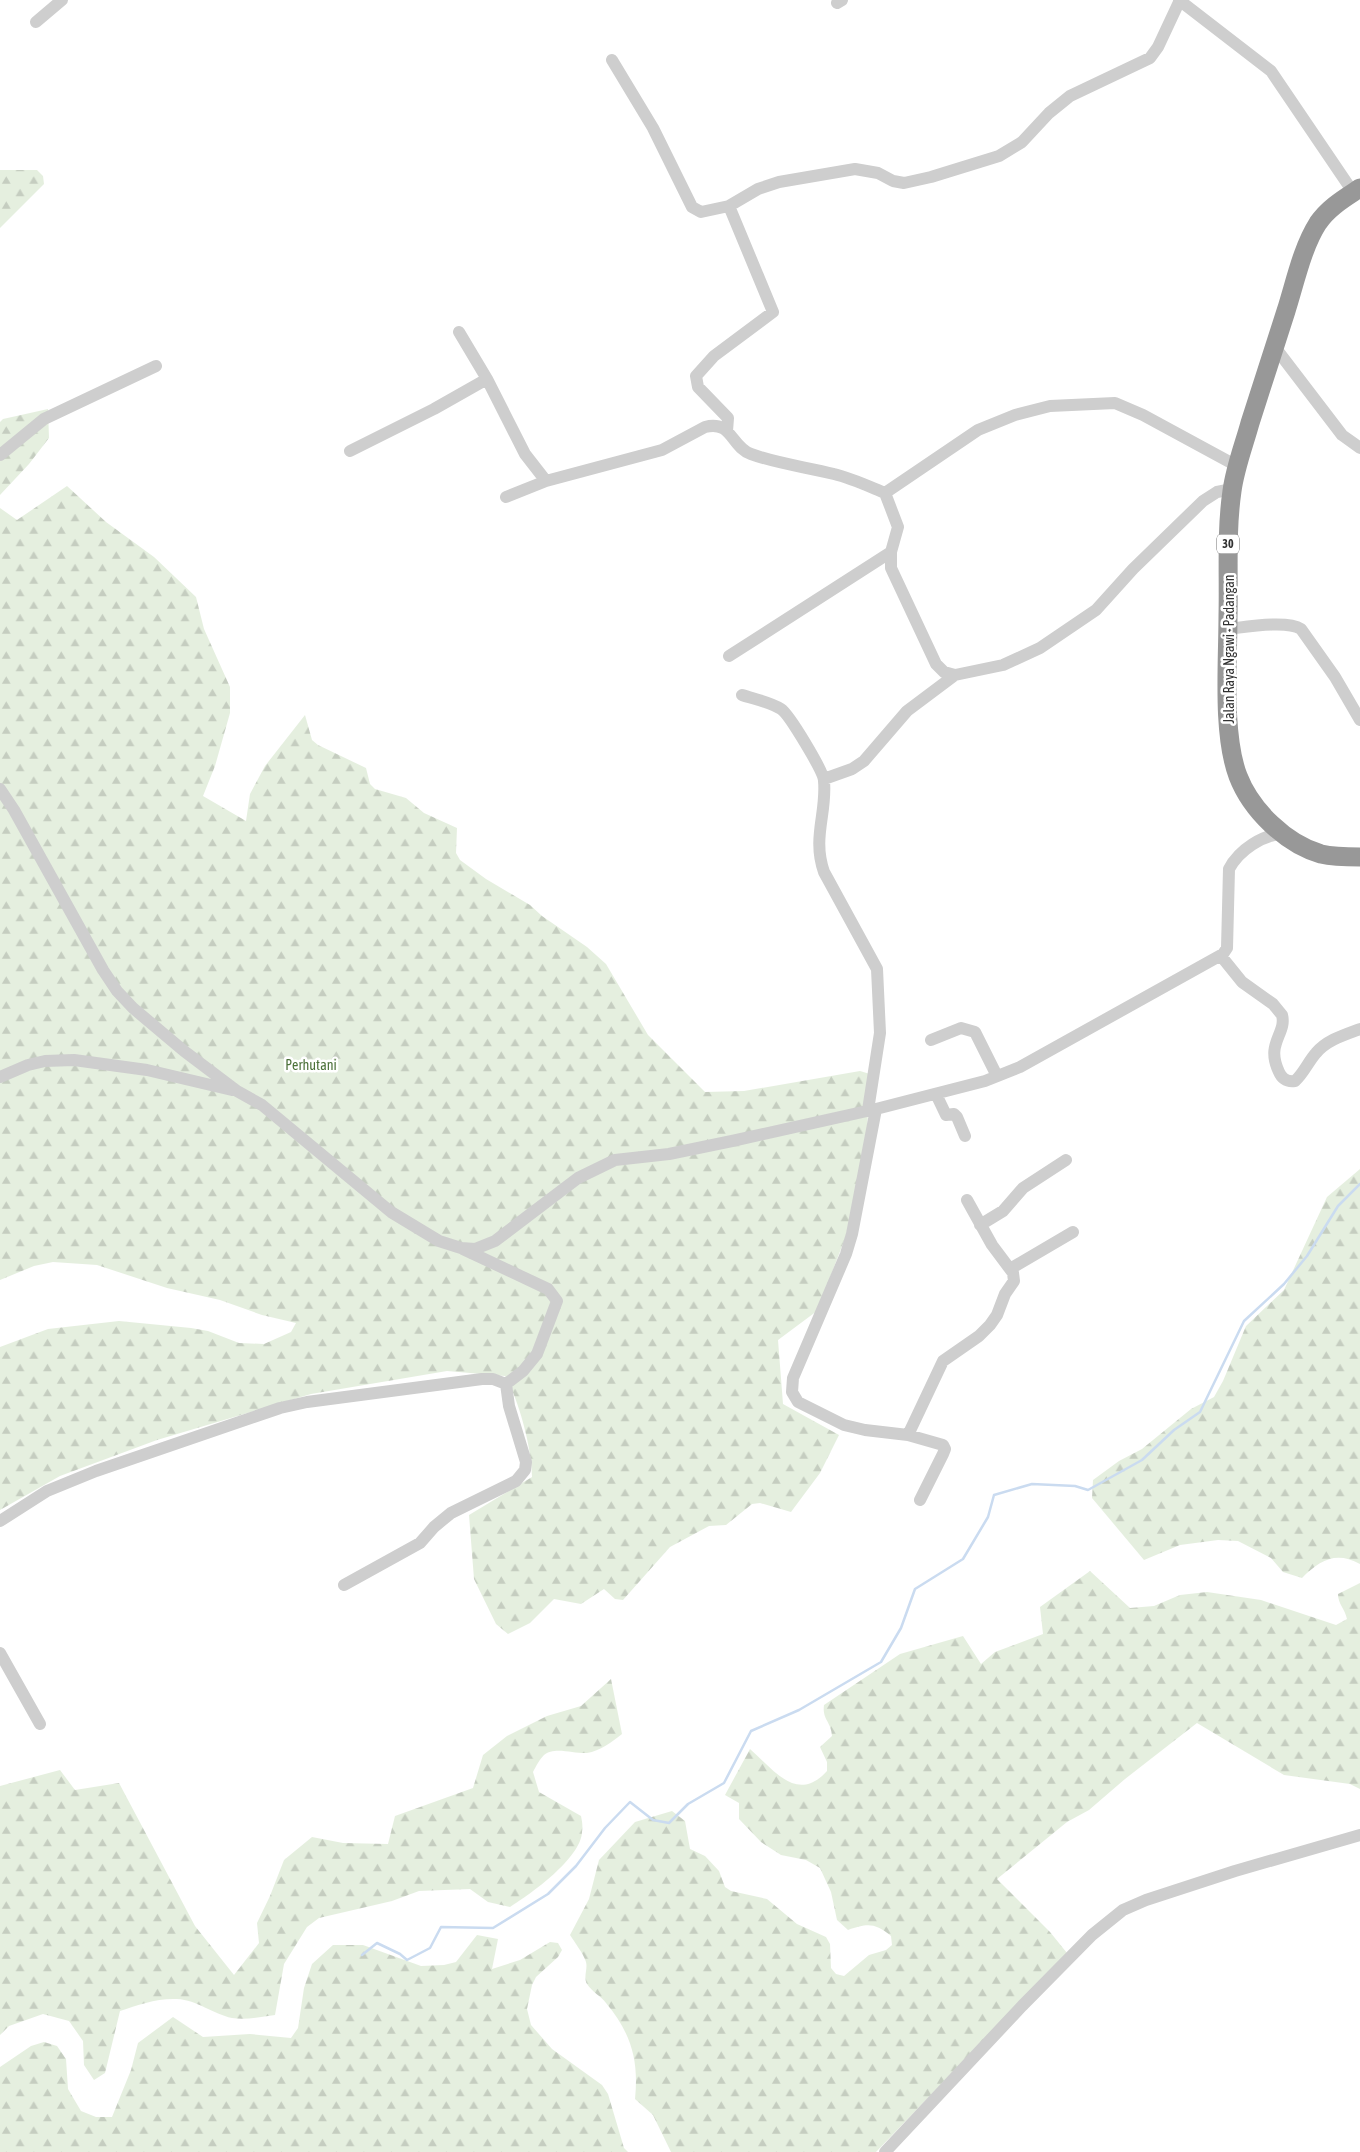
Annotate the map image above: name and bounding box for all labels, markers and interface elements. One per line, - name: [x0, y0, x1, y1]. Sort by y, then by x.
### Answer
- road number: 30: [1217, 534, 1239, 554]
- street label: Jalan Raya Ngawi - Padangan: [1221, 575, 1237, 723]
- park label: Perhutani: [285, 1057, 337, 1073]

